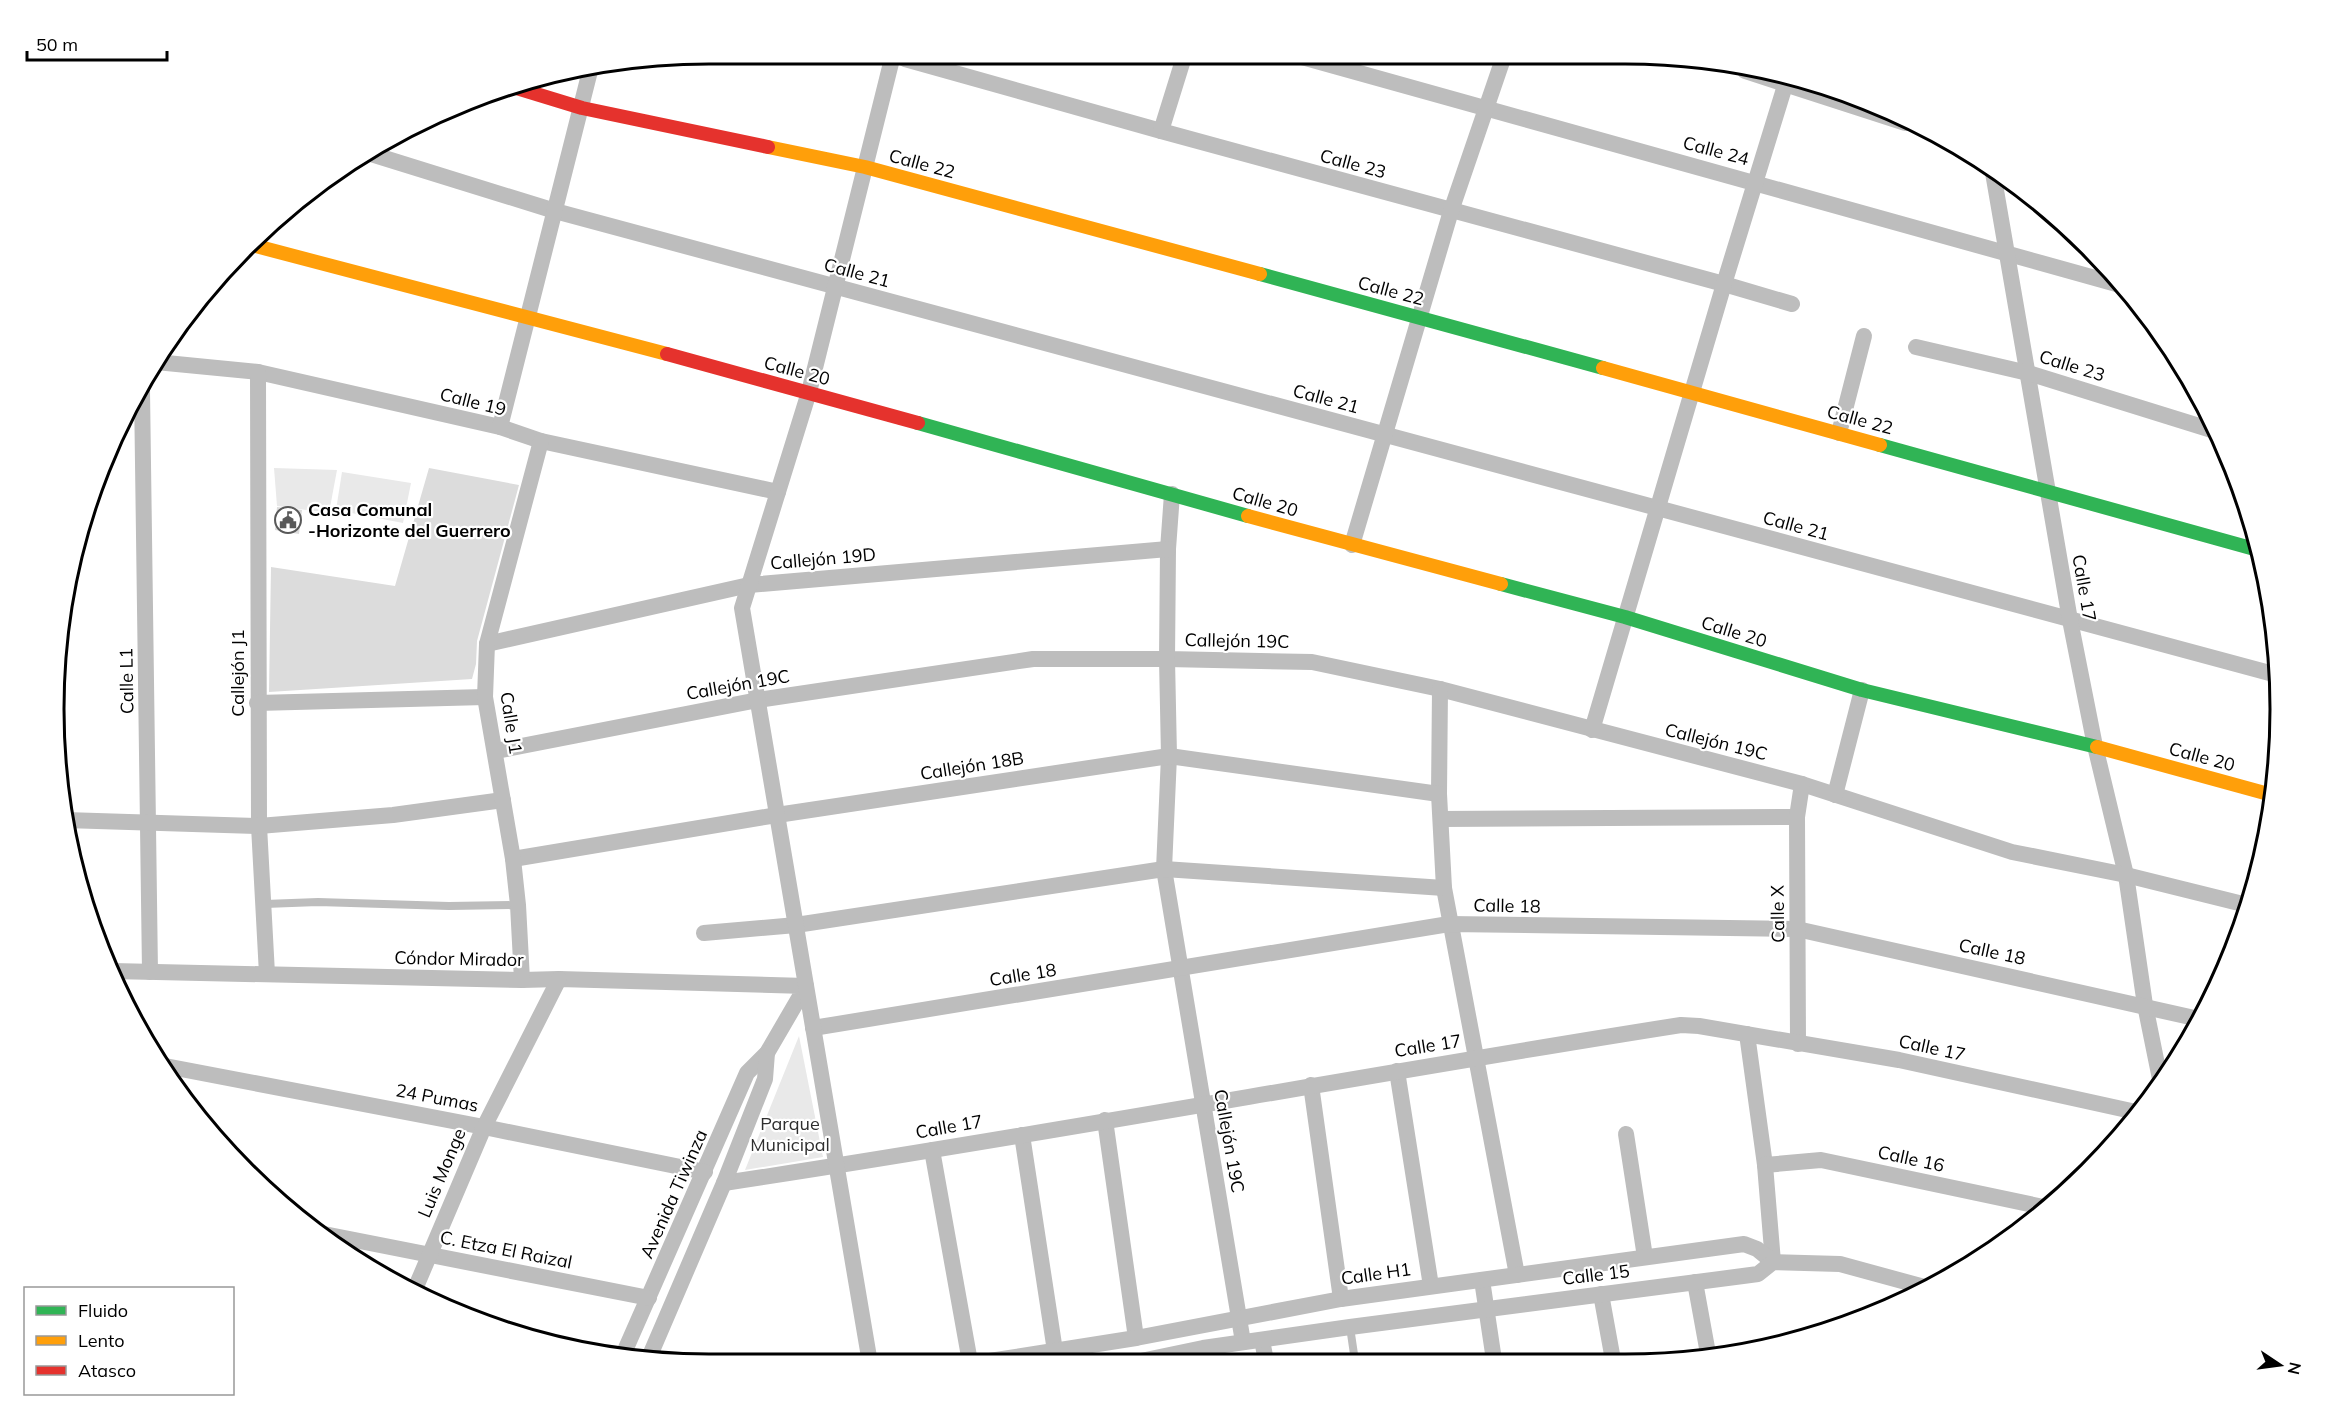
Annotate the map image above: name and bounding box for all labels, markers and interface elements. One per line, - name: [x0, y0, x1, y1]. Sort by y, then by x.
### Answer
- scale bar: [27, 24, 166, 62]
- text: 50 m: [36, 33, 78, 56]
- street label: Calle 24: [1681, 131, 1752, 170]
- street label: Calle 22: [887, 144, 958, 183]
- street label: Calle 23: [1318, 144, 1389, 183]
- street label: Calle 21: [822, 253, 893, 292]
- street label: Calle 22: [1356, 271, 1427, 310]
- street label: Calle 23: [2037, 345, 2108, 386]
- street label: Calle 20: [762, 351, 833, 390]
- street label: Calle 21: [1291, 379, 1362, 418]
- street label: Calle 19: [438, 382, 509, 421]
- street label: Calle 22: [1825, 400, 1896, 439]
- street label: Calle 20: [1230, 481, 1301, 522]
- place label: Casa Comunal -Horizonte del Guerrero: [308, 498, 511, 542]
- public building icon: Casa Comunal -Horizonte del Guerrero: [273, 505, 303, 535]
- street label: Calle 21: [1761, 506, 1832, 545]
- street label: Callejón 19D: [769, 542, 877, 575]
- street label: Calle 17: [2067, 553, 2102, 623]
- street label: Calle 20: [1699, 611, 1770, 652]
- street label: Callejón 19C: [1184, 628, 1290, 653]
- street label: Callejón J1: [226, 629, 249, 717]
- street label: Calle L1: [114, 648, 139, 714]
- street label: Callejón 19C: [684, 664, 792, 705]
- street label: Calle J1: [495, 690, 528, 756]
- street label: Callejón 19C: [1662, 718, 1770, 765]
- street label: Calle 20: [2167, 737, 2238, 776]
- street label: Callejón 18B: [918, 746, 1025, 785]
- street label: Calle X: [1765, 885, 1790, 943]
- street label: Calle 18: [1473, 893, 1541, 918]
- street label: Calle 18: [1957, 933, 2027, 970]
- street label: Cóndor Mirador: [394, 946, 524, 971]
- street label: Calle 18: [988, 958, 1058, 991]
- street label: Calle 17: [1393, 1029, 1463, 1062]
- street label: Calle 17: [1897, 1029, 1967, 1066]
- street label: 24 Pumas: [394, 1078, 480, 1117]
- street label: Callejón 19C: [1209, 1087, 1250, 1195]
- street label: Calle 17: [914, 1109, 984, 1144]
- park label: Parque Municipal: [750, 1112, 830, 1156]
- street label: Luis Monge: [412, 1125, 471, 1221]
- street label: Avenida Tiwinza: [635, 1126, 712, 1262]
- street label: Calle 16: [1876, 1140, 1946, 1177]
- street label: C. Etza El Raizal: [438, 1225, 574, 1274]
- street label: Calle H1: [1339, 1257, 1412, 1290]
- street label: Calle 15: [1561, 1259, 1631, 1290]
- legend: [24, 1287, 234, 1395]
- text: Fluido: [78, 1299, 128, 1322]
- text: Lento: [78, 1329, 125, 1352]
- north arrow: [2250, 1335, 2310, 1395]
- text: Atasco: [78, 1359, 136, 1382]
- text: N: [2284, 1360, 2306, 1377]

